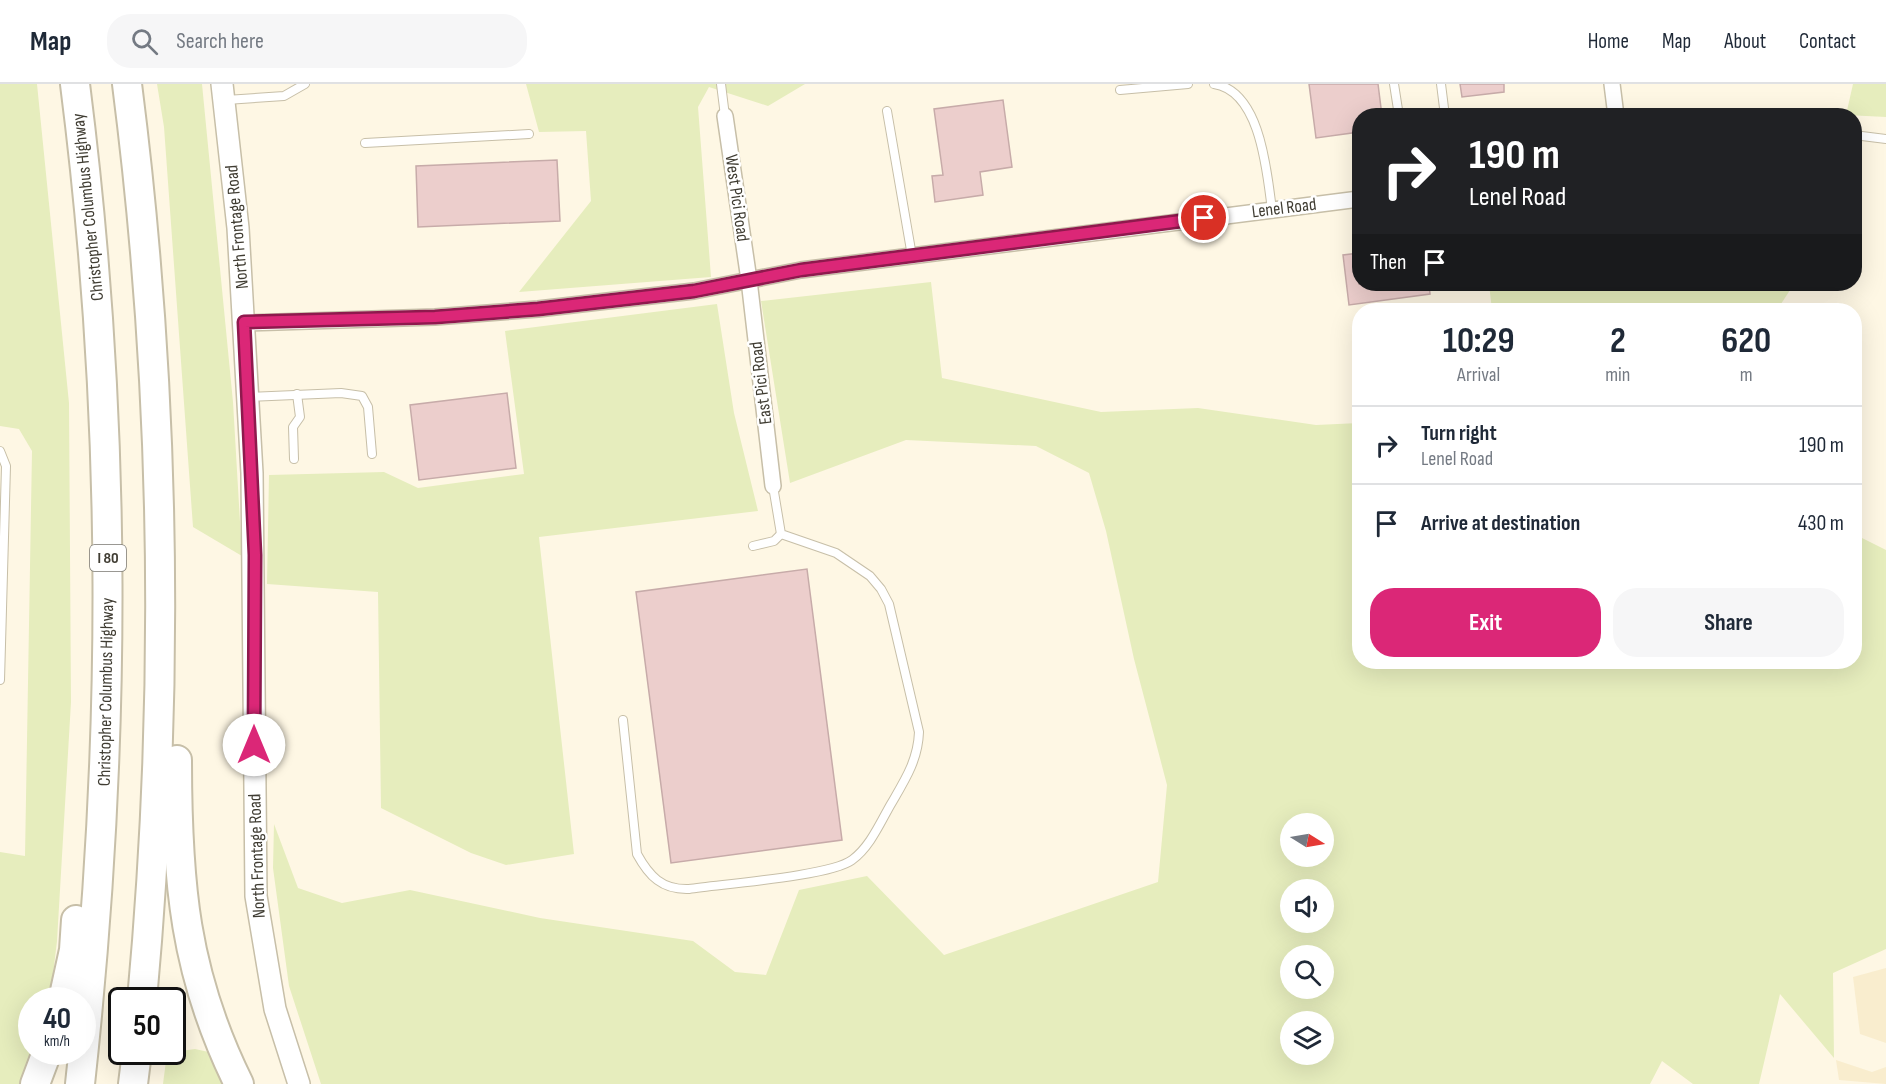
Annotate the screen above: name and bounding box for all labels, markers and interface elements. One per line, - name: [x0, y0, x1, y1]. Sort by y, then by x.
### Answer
- search box: [107, 14, 527, 68]
- text: Map: [30, 25, 71, 58]
- icon: search: [128, 25, 161, 58]
- text: Search here: [176, 28, 264, 55]
- text: Home: [1588, 29, 1629, 54]
- text: Map: [1662, 29, 1691, 54]
- text: About: [1724, 29, 1766, 54]
- text: Contact: [1799, 29, 1856, 54]
- street label: Christopher Columbus Highway: [68, 112, 108, 302]
- text: 190 m: [1469, 130, 1560, 181]
- icon: right: [1370, 132, 1448, 210]
- street label: West Pici Road: [720, 153, 754, 243]
- street label: North Frontage Road: [221, 164, 253, 290]
- text: Lenel Road: [1469, 181, 1566, 213]
- pin: [1178, 192, 1229, 243]
- street label: Lenel Road: [1251, 194, 1317, 222]
- icon: arrive: [1187, 201, 1220, 234]
- icon: arrive: [1418, 246, 1451, 279]
- text: Then: [1370, 249, 1406, 276]
- text: 10:29: [1443, 320, 1514, 363]
- text: 2: [1610, 320, 1626, 363]
- text: 620: [1721, 320, 1771, 363]
- street label: East Pici Road: [746, 340, 776, 426]
- text: Arrival: [1457, 363, 1500, 387]
- text: min: [1605, 363, 1630, 387]
- text: m: [1740, 363, 1753, 387]
- text: Turn right: [1421, 420, 1497, 447]
- icon: right: [1370, 429, 1403, 462]
- text: 190 m: [1799, 432, 1844, 459]
- text: Lenel Road: [1421, 447, 1493, 471]
- icon: arrive: [1370, 507, 1403, 540]
- text: Arrive at destination: [1421, 510, 1580, 537]
- text: 430 m: [1798, 510, 1844, 537]
- road number: I 80: [90, 545, 126, 571]
- button: Exit: [1370, 588, 1601, 657]
- button: Share: [1613, 588, 1844, 657]
- street label: Christopher Columbus Highway: [94, 598, 118, 786]
- position arrow: [222, 713, 286, 777]
- street label: North Frontage Road: [244, 793, 270, 919]
- north arrow: [1280, 813, 1334, 867]
- map controls: [1280, 813, 1334, 1065]
- button: sound: [1280, 879, 1334, 933]
- button: search: [1280, 945, 1334, 999]
- speed limit sign: 50: [108, 987, 186, 1065]
- text: 40: [43, 1001, 71, 1037]
- button: layers: [1280, 1011, 1334, 1065]
- text: km/h: [44, 1032, 70, 1051]

